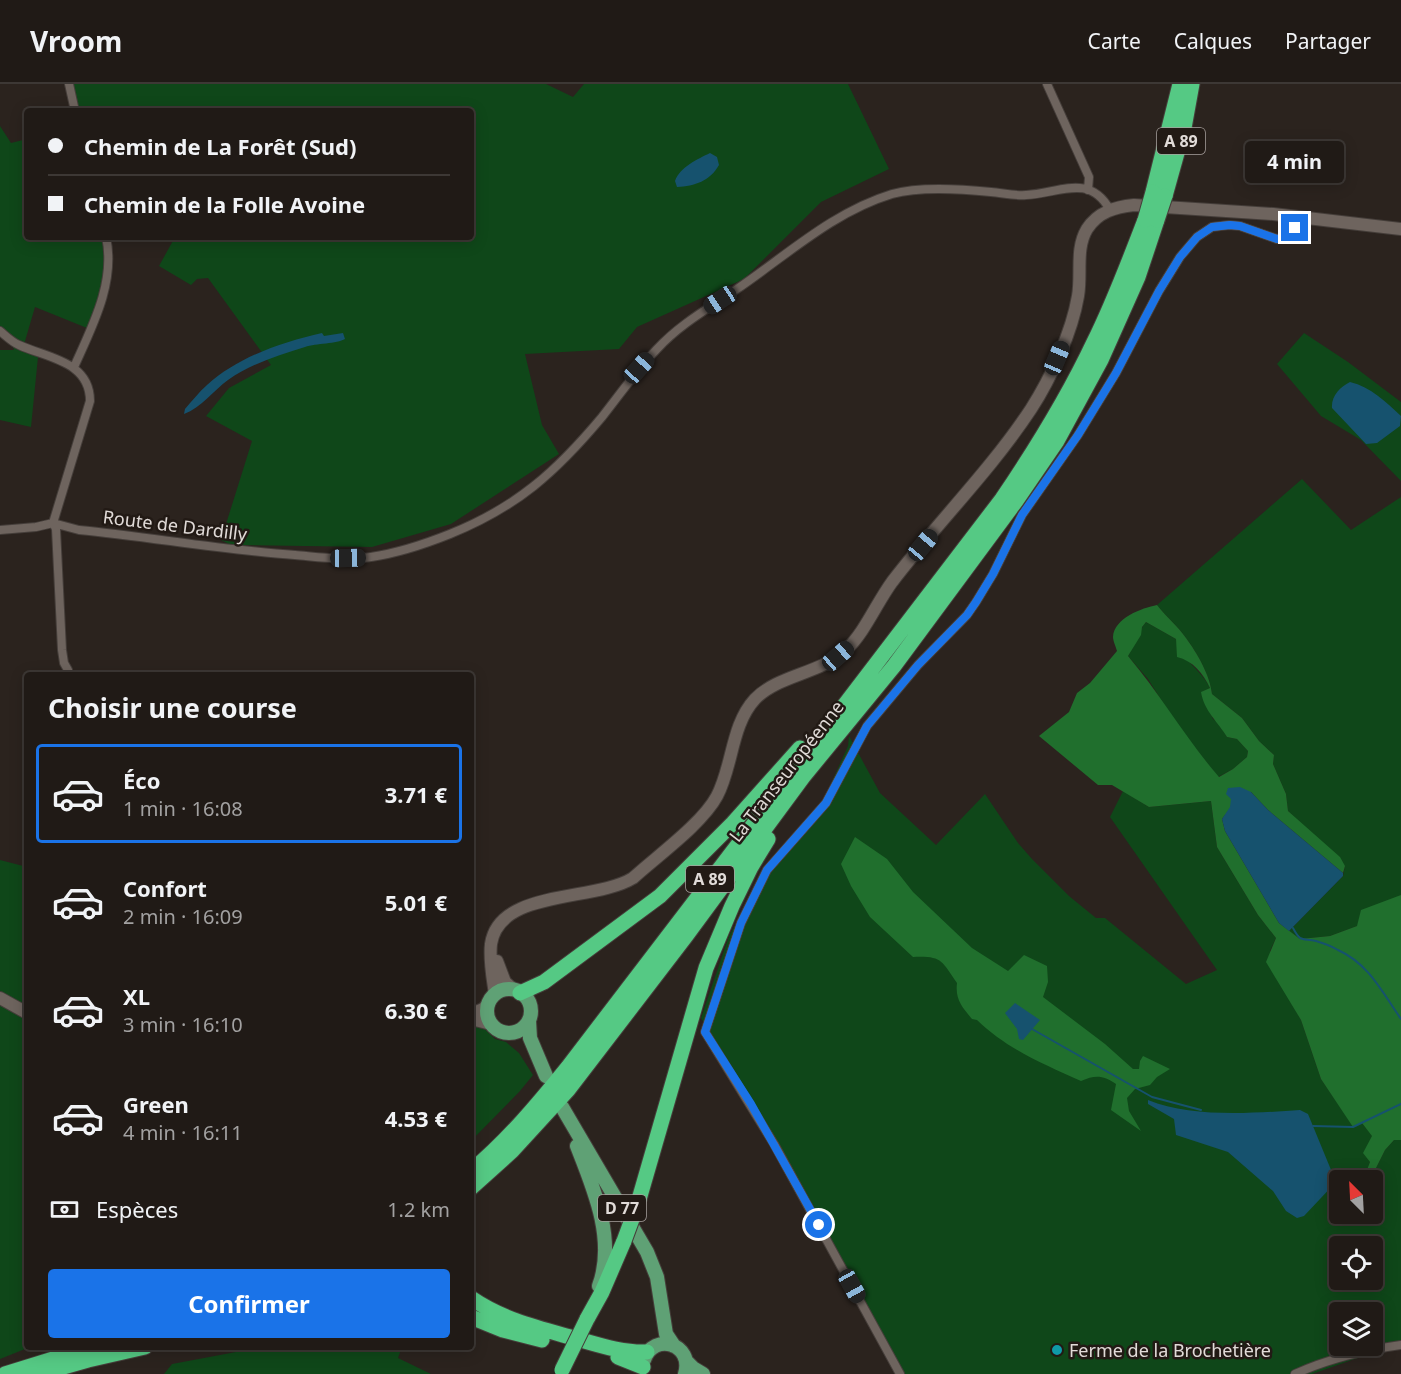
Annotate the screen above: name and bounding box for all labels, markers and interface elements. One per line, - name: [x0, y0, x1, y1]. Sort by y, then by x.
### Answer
- text: Vroom: [30, 22, 122, 60]
- text: Carte: [1088, 27, 1141, 55]
- text: Calques: [1174, 27, 1252, 55]
- text: Partager: [1285, 27, 1371, 55]
- road number: A 89: [1157, 128, 1205, 154]
- text: Chemin de La Forêt (Sud): [84, 131, 356, 161]
- callout: 4 min: [1246, 141, 1344, 183]
- text: 4 min: [1267, 148, 1322, 175]
- text: Chemin de la Folle Avoine: [84, 189, 365, 219]
- route end: [1281, 214, 1308, 241]
- car: [700, 283, 740, 317]
- car: [1042, 338, 1072, 378]
- car: [620, 349, 658, 387]
- street label: Route de Dardilly: [102, 504, 249, 546]
- car: [905, 525, 941, 565]
- car: [330, 549, 366, 567]
- car: [819, 637, 857, 675]
- text: Choisir une course: [48, 689, 297, 726]
- street label: La Transeuropéenne: [723, 695, 849, 847]
- text: Éco: [123, 765, 160, 795]
- icon: car: [51, 767, 105, 821]
- text: 3.71 €: [385, 779, 447, 809]
- text: 1 min · 16:08: [123, 795, 243, 822]
- road number: A 89: [686, 866, 734, 892]
- text: Confort: [123, 873, 207, 903]
- icon: car: [51, 875, 105, 929]
- text: 5.01 €: [385, 887, 447, 917]
- text: 2 min · 16:09: [123, 903, 243, 930]
- text: XL: [123, 981, 150, 1011]
- icon: car: [51, 983, 105, 1037]
- text: 6.30 €: [385, 995, 447, 1025]
- text: 3 min · 16:10: [123, 1011, 243, 1038]
- text: Green: [123, 1089, 189, 1119]
- icon: car: [51, 1091, 105, 1145]
- text: 4.53 €: [385, 1103, 447, 1133]
- text: 4 min · 16:11: [123, 1119, 243, 1146]
- north arrow: [1329, 1170, 1383, 1224]
- map controls: [1329, 1170, 1383, 1356]
- icon: cash: [48, 1193, 81, 1226]
- text: Espèces: [96, 1194, 178, 1224]
- road number: D 77: [598, 1195, 646, 1221]
- text: 1.2 km: [387, 1196, 450, 1223]
- route start: [805, 1211, 832, 1238]
- button: locate: [1329, 1236, 1383, 1290]
- car: [835, 1266, 869, 1306]
- button: Confirmer: [48, 1269, 450, 1338]
- button: layers: [1329, 1302, 1383, 1356]
- place label: Ferme de la Brochetière: [1069, 1338, 1271, 1362]
- marker: Ferme de la Brochetière: [1050, 1343, 1064, 1357]

